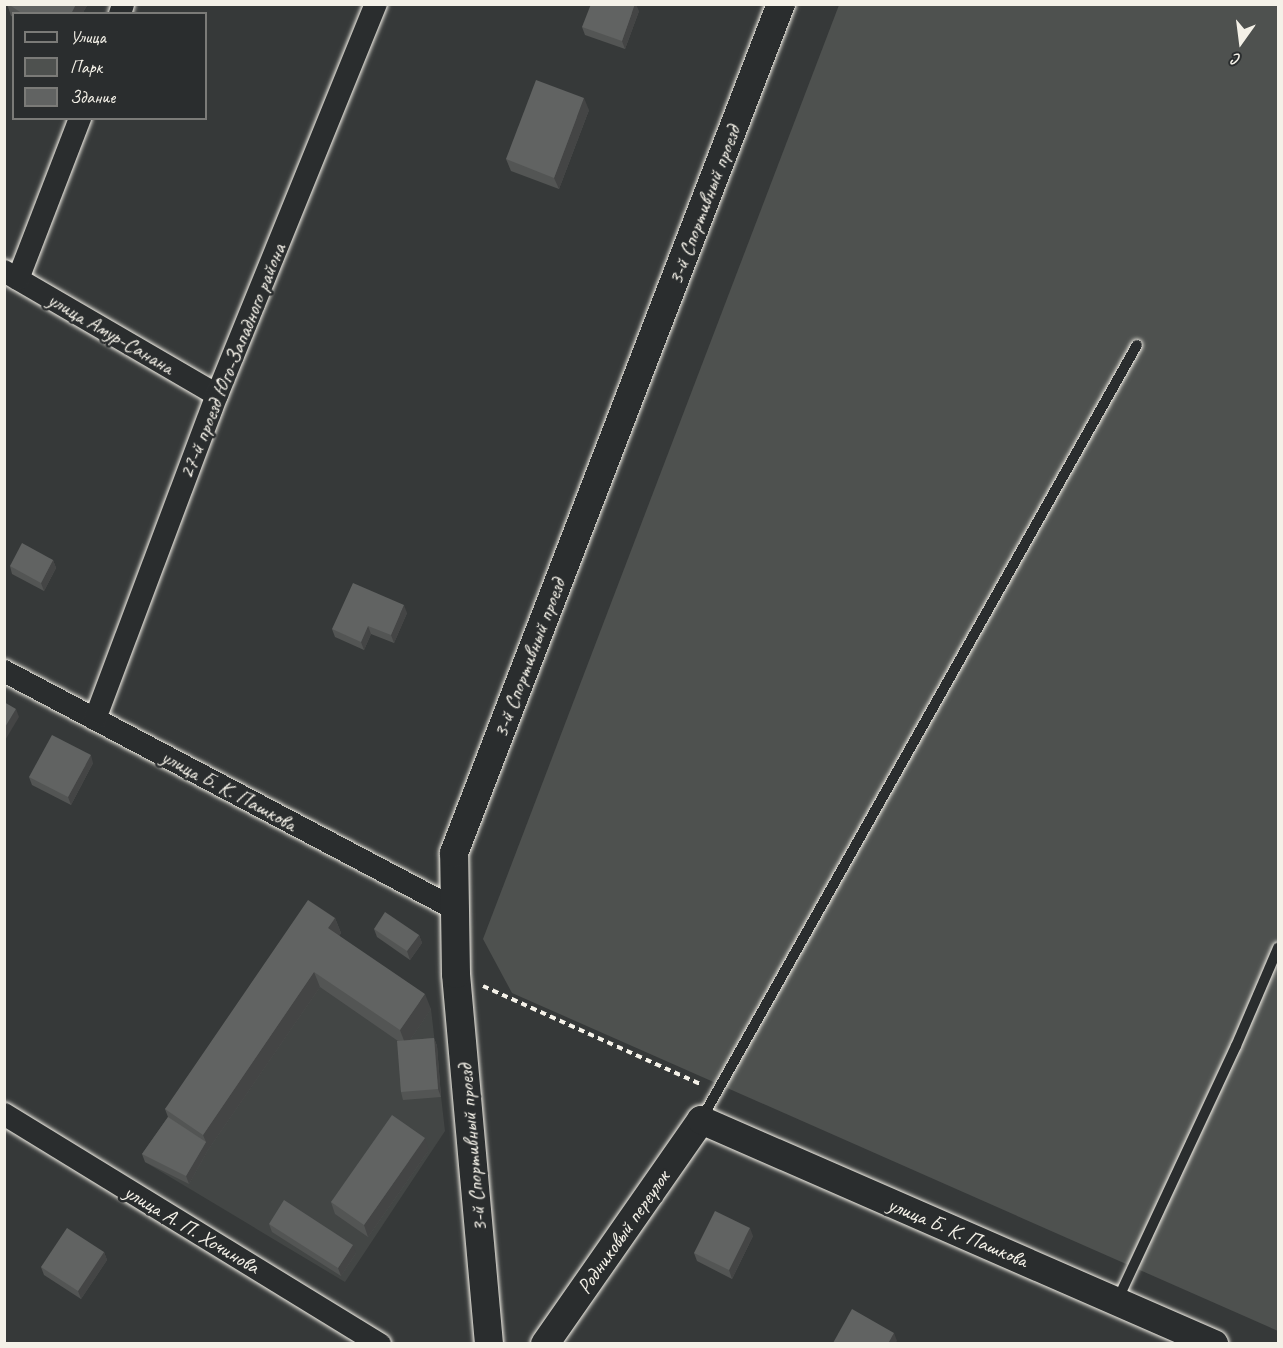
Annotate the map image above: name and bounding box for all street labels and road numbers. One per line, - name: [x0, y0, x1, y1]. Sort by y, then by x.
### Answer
- street label: 3-й Спортивный проезд: [662, 122, 746, 288]
- street label: 27-й проезд Юго-Западного района: [173, 240, 291, 482]
- street label: улица Амур-Санана: [43, 287, 179, 379]
- street label: 3-й Спортивный проезд: [487, 575, 571, 741]
- street label: улица Б. К. Пашкова: [157, 744, 301, 836]
- street label: 3-й Спортивный проезд: [452, 1063, 492, 1233]
- street label: Родниковый переулок: [571, 1165, 675, 1299]
- street label: улица А. П. Хочинова: [120, 1179, 264, 1279]
- street label: улица Б. К. Пашкова: [884, 1191, 1032, 1273]

